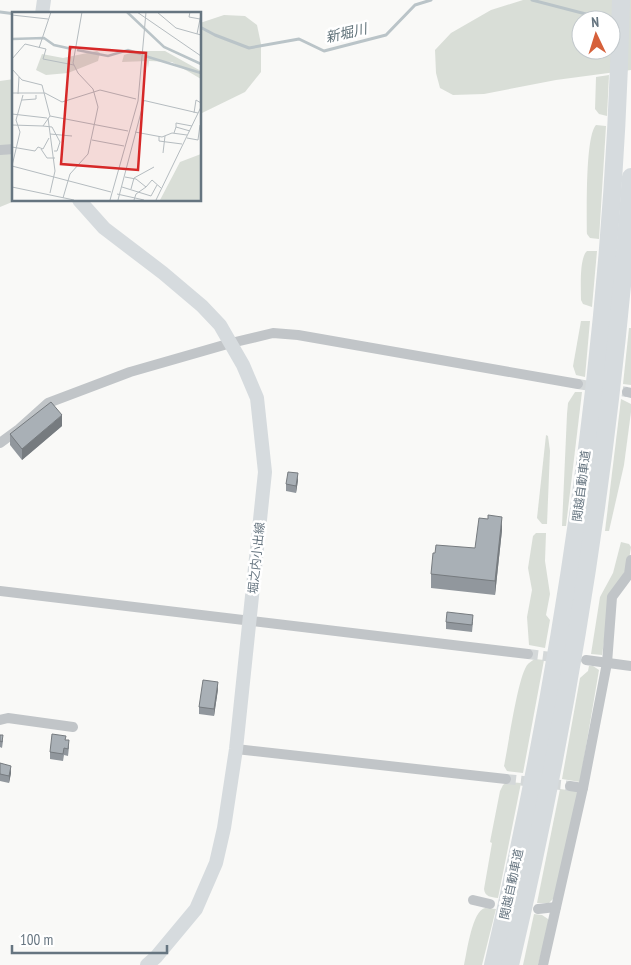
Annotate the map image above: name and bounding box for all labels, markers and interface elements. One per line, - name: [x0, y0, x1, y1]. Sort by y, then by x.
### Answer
- north arrow: [571, 10, 621, 60]
- inset map: [12, 12, 201, 201]
- text: N: [591, 13, 599, 31]
- water label: 新堀川: [324, 19, 370, 46]
- street label: 関越自動車道: [569, 449, 593, 523]
- street label: 堀之内小出線: [245, 521, 267, 595]
- street label: 関越自動車道: [496, 847, 526, 921]
- scale bar: [12, 922, 168, 954]
- text: 100 m: [20, 930, 53, 949]

